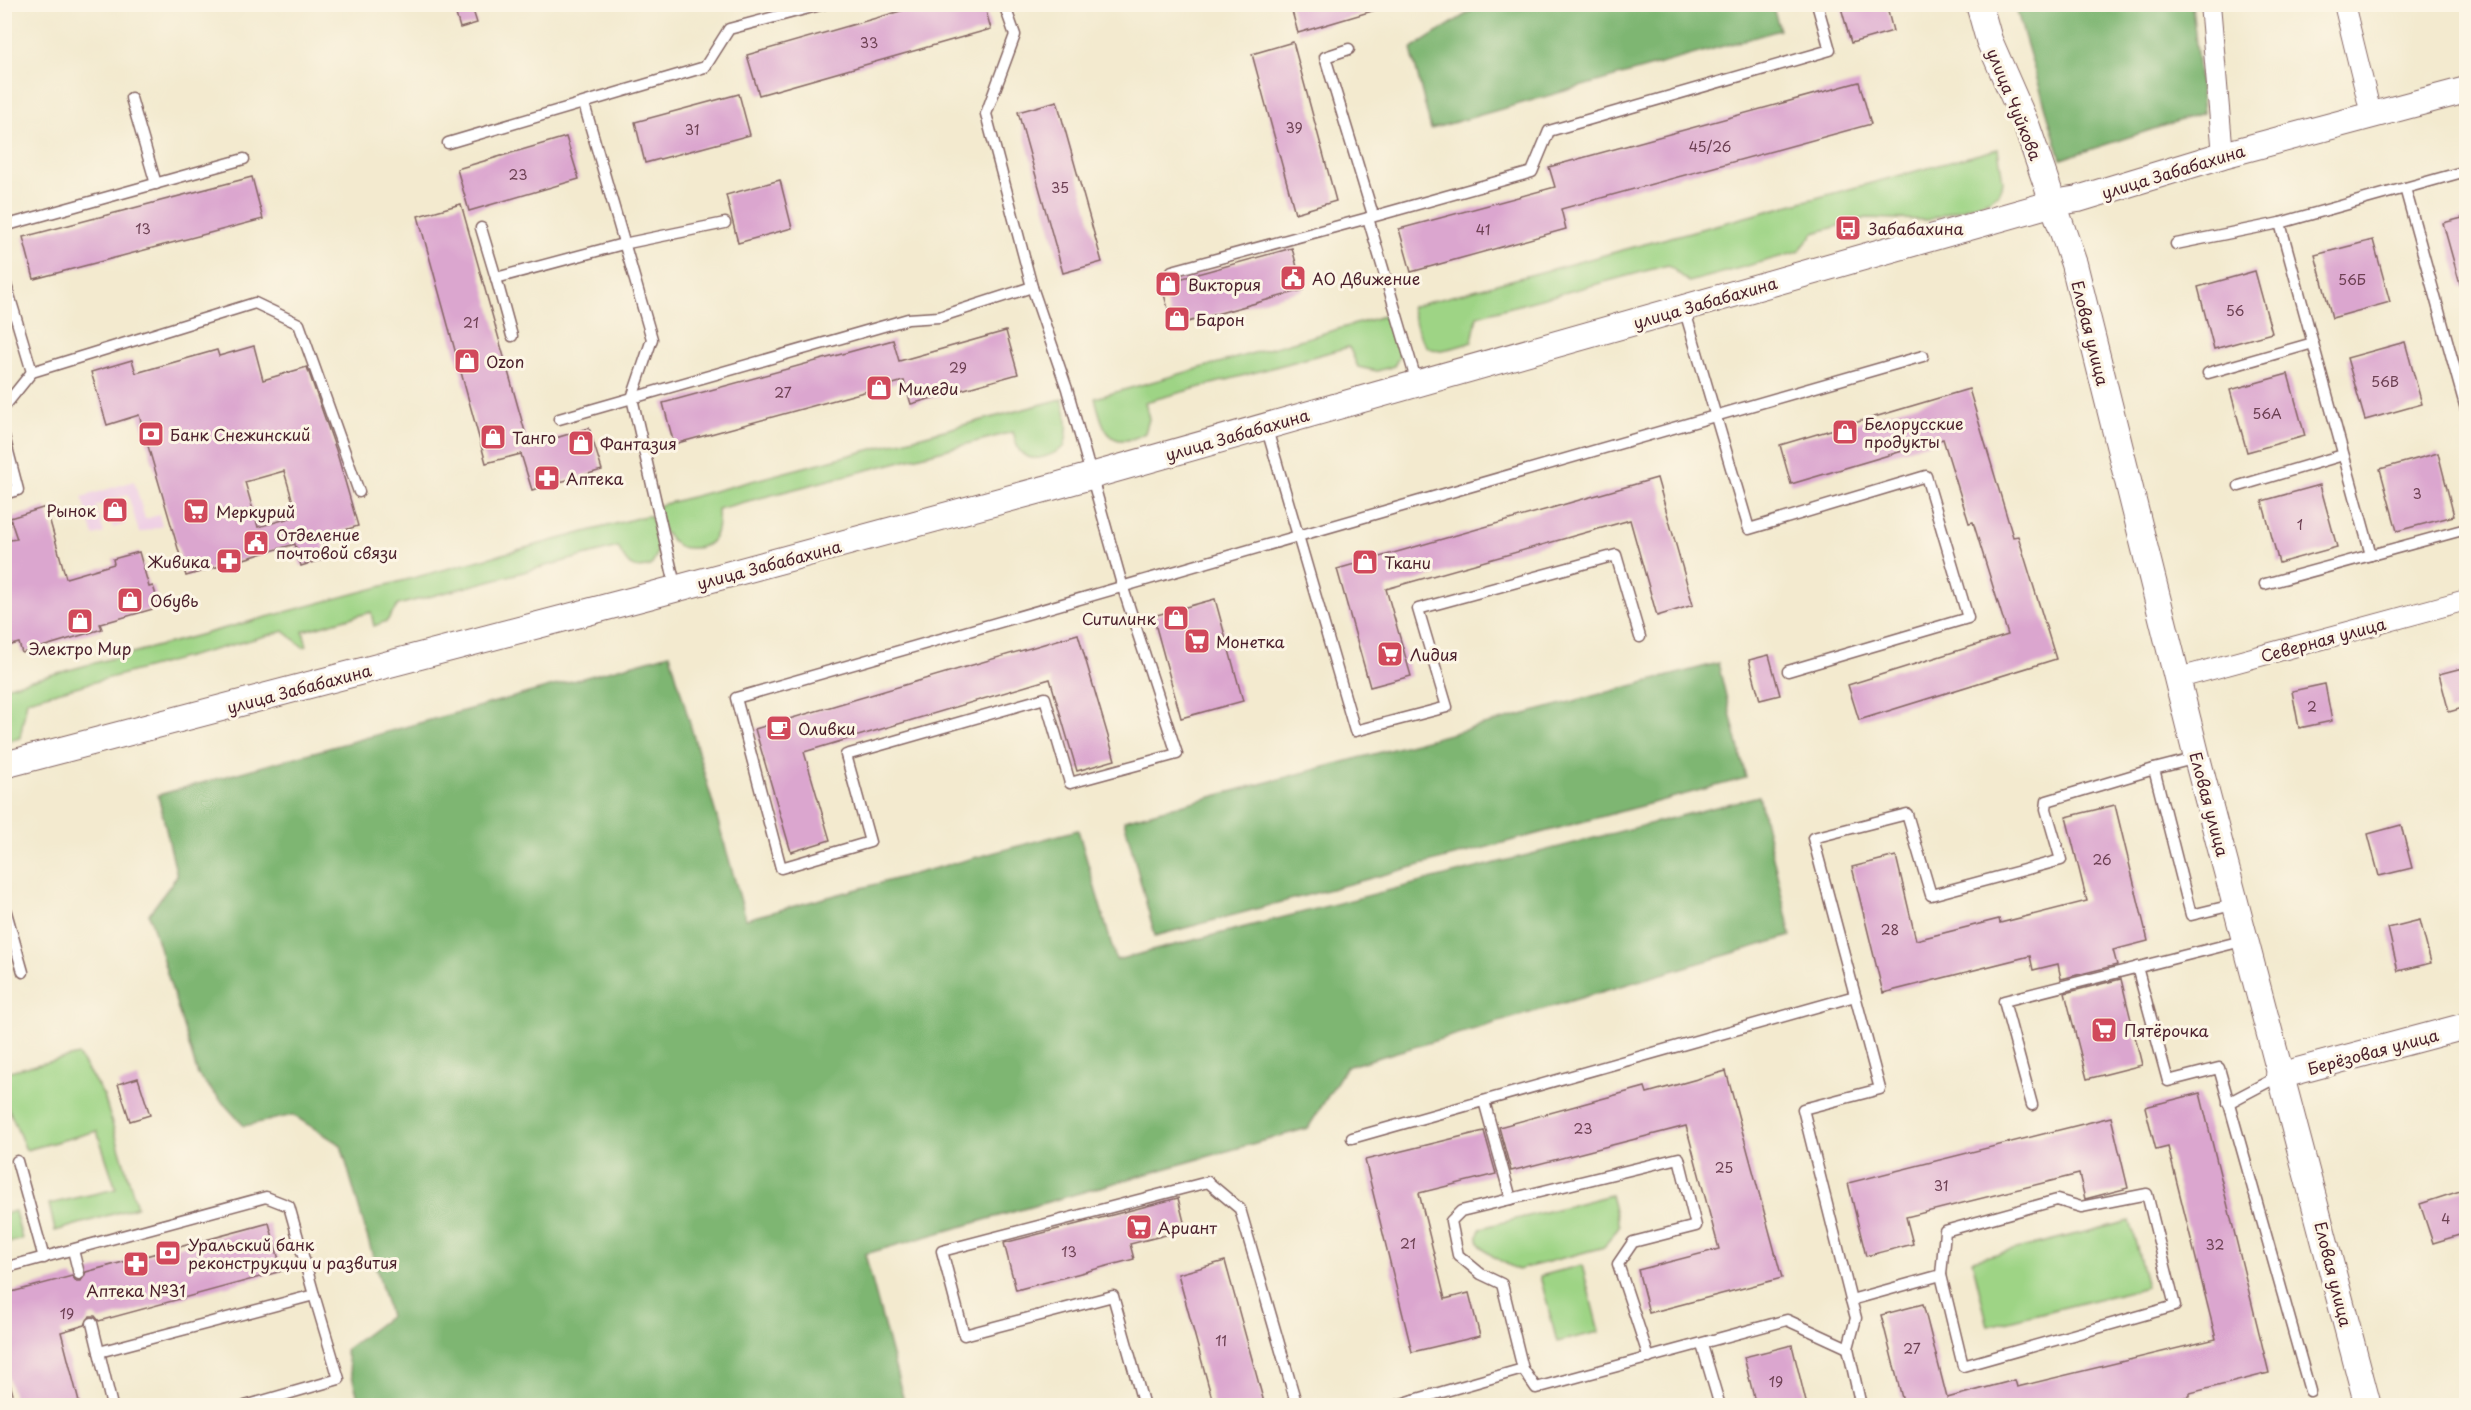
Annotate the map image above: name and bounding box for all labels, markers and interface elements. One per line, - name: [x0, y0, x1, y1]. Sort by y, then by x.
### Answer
- house number: 33: [860, 32, 878, 53]
- street label: улица Чуйкова: [1982, 44, 2048, 164]
- house number: 39: [1285, 117, 1303, 138]
- house number: 31: [685, 119, 699, 140]
- house number: 45/26: [1689, 136, 1731, 157]
- street label: улица Забабахина: [2098, 138, 2248, 204]
- house number: 23: [509, 164, 527, 185]
- house number: 35: [1051, 177, 1069, 198]
- bus stop icon: Забабахина: [1833, 213, 1863, 243]
- place label: Забабахина: [1867, 216, 1964, 240]
- house number: 13: [135, 218, 151, 239]
- house number: 41: [1476, 219, 1490, 240]
- public building icon: АО Движение: [1278, 263, 1308, 293]
- place label: АО Движение: [1312, 266, 1420, 290]
- shop icon: Виктория: [1153, 269, 1183, 299]
- house number: 56Б: [2338, 269, 2366, 290]
- street label: улица Забабахина: [1630, 270, 1780, 334]
- place label: Виктория: [1188, 272, 1261, 296]
- street label: Еловая улица: [2066, 278, 2116, 388]
- house number: 56: [2226, 300, 2245, 321]
- shop icon: Барон: [1162, 304, 1192, 334]
- place label: Барон: [1196, 307, 1245, 331]
- house number: 21: [463, 312, 479, 333]
- shop icon: Ozon: [452, 346, 482, 376]
- place label: Ozon: [486, 349, 524, 373]
- house number: 29: [949, 357, 967, 378]
- house number: 56В: [2371, 371, 2399, 392]
- shop icon: Миледи: [864, 373, 894, 403]
- place label: Миледи: [898, 376, 958, 400]
- house number: 27: [774, 382, 792, 403]
- street label: улица Забабахина: [1162, 402, 1312, 466]
- house number: 56А: [2252, 403, 2282, 424]
- place label: Белорусские продукты: [1864, 411, 1964, 453]
- shop icon: Белорусские продукты: [1830, 417, 1860, 447]
- bank icon: Банк Снежинский: [136, 419, 166, 449]
- place label: Банк Снежинский: [170, 422, 311, 446]
- shop icon: Танго: [478, 422, 508, 452]
- place label: Танго: [512, 425, 556, 449]
- shop icon: Фантазия: [566, 428, 596, 458]
- place label: Фантазия: [600, 431, 677, 455]
- pharmacy icon: Аптека: [532, 463, 562, 493]
- place label: Аптека: [566, 466, 623, 490]
- house number: 3: [2412, 483, 2422, 504]
- shop icon: Рынок: [100, 495, 130, 525]
- supermarket icon: Меркурий: [181, 496, 211, 526]
- place label: Рынок: [46, 498, 96, 522]
- place label: Меркурий: [216, 499, 295, 523]
- house number: 1: [2297, 514, 2303, 535]
- place label: Отделение почтовой связи: [276, 522, 398, 564]
- public building icon: Отделение почтовой связи: [241, 528, 271, 558]
- street label: улица Забабахина: [694, 533, 844, 595]
- pharmacy icon: Живика: [214, 546, 244, 576]
- shop icon: Ткани: [1350, 547, 1380, 577]
- place label: Живика: [147, 549, 210, 573]
- place label: Ткани: [1384, 550, 1431, 574]
- shop icon: Обувь: [115, 585, 145, 615]
- place label: Обувь: [150, 588, 198, 612]
- shop icon: Ситилинк: [1161, 603, 1191, 633]
- shop icon: Электро Мир: [65, 606, 95, 636]
- place label: Ситилинк: [1082, 606, 1156, 630]
- street label: Северная улица: [2258, 611, 2388, 667]
- supermarket icon: Монетка: [1182, 626, 1212, 656]
- place label: Монетка: [1216, 629, 1285, 653]
- place label: Электро Мир: [29, 636, 131, 660]
- supermarket icon: Лидия: [1375, 639, 1405, 669]
- place label: Лидия: [1410, 642, 1458, 666]
- street label: улица Забабахина: [224, 657, 374, 719]
- house number: 2: [2307, 696, 2317, 717]
- cafe icon: Оливки: [764, 713, 794, 743]
- place label: Оливки: [798, 716, 856, 740]
- street label: Еловая улица: [2184, 749, 2236, 859]
- house number: 26: [2092, 849, 2112, 870]
- house number: 28: [1881, 919, 1899, 940]
- supermarket icon: Пятёрочка: [2089, 1015, 2119, 1045]
- place label: Пятёрочка: [2124, 1018, 2209, 1042]
- street label: Берёзовая улица: [2305, 1022, 2441, 1080]
- house number: 23: [1574, 1118, 1592, 1139]
- house number: 25: [1715, 1157, 1733, 1178]
- house number: 31: [1934, 1175, 1948, 1196]
- house number: 4: [2441, 1208, 2451, 1229]
- supermarket icon: Ариант: [1124, 1212, 1154, 1242]
- place label: Ариант: [1158, 1215, 1218, 1239]
- street label: Еловая улица: [2309, 1219, 2359, 1329]
- place label: Уральский банк реконструкции и развития: [188, 1232, 398, 1274]
- house number: 21: [1400, 1233, 1416, 1254]
- house number: 32: [2206, 1234, 2224, 1255]
- bank icon: Уральский банк реконструкции и развития: [153, 1238, 183, 1268]
- house number: 13: [1061, 1241, 1077, 1262]
- pharmacy icon: Аптека №31: [121, 1249, 151, 1279]
- place label: Аптека №31: [86, 1278, 186, 1302]
- house number: 19: [60, 1303, 74, 1324]
- house number: 11: [1215, 1330, 1227, 1351]
- house number: 27: [1903, 1338, 1921, 1359]
- house number: 19: [1769, 1371, 1783, 1392]

